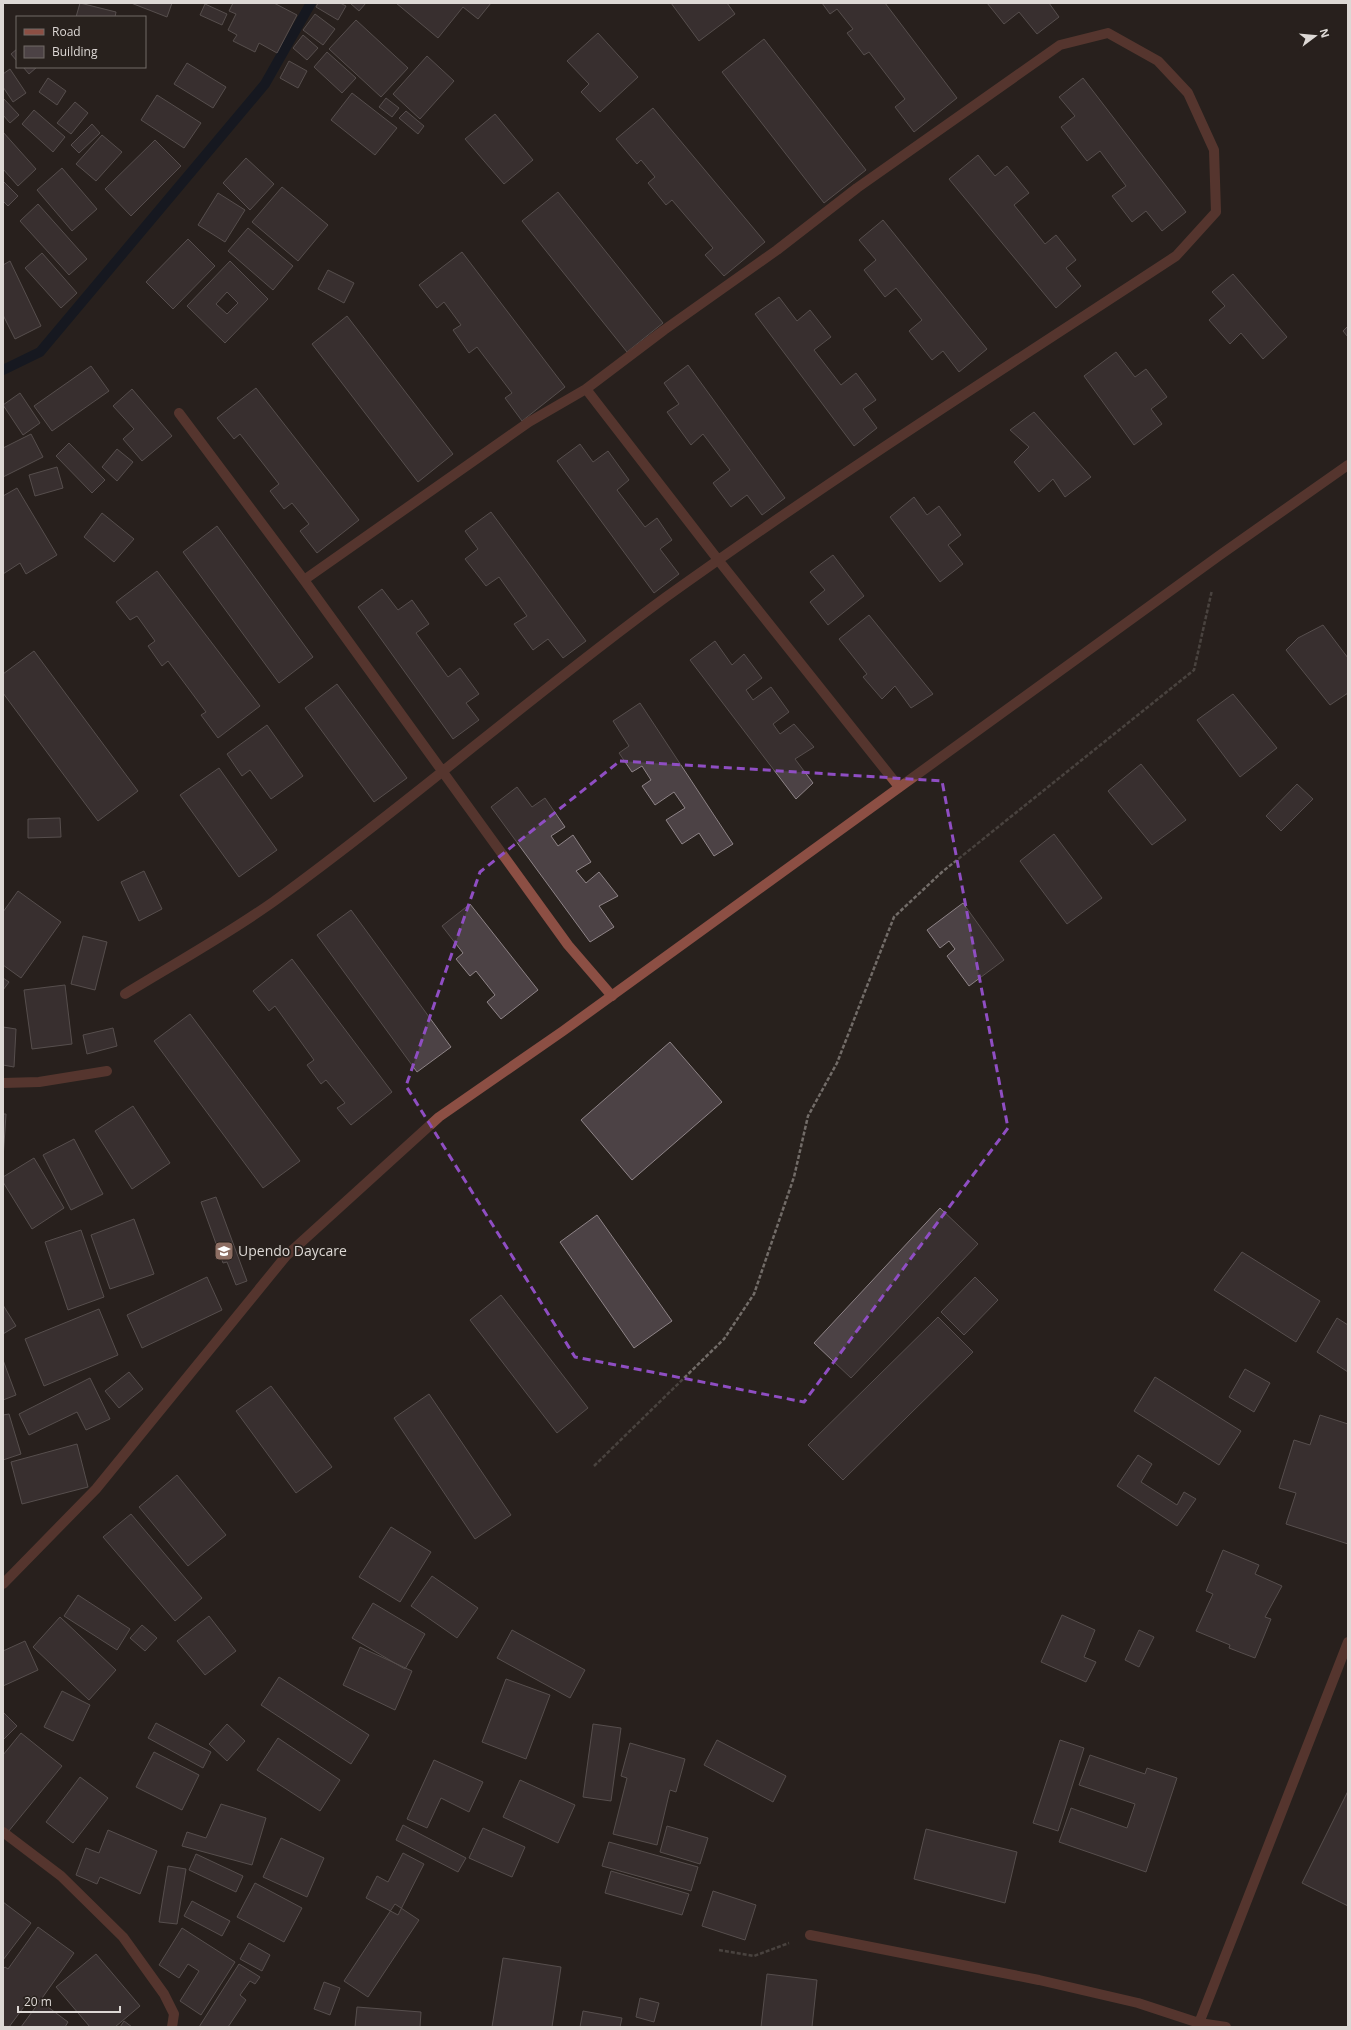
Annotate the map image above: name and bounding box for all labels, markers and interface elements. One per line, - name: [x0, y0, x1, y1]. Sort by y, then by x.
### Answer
- legend: [16, 16, 146, 68]
- north arrow: [1295, 16, 1335, 56]
- text: Road: [52, 23, 81, 40]
- text: N: [1317, 27, 1334, 39]
- text: Building: [52, 43, 98, 60]
- school or university icon: Upendo Daycare: [213, 1240, 235, 1262]
- place label: Upendo Daycare: [238, 1241, 347, 1260]
- scale bar: [18, 1988, 120, 2014]
- text: 20 m: [24, 1993, 52, 2010]

